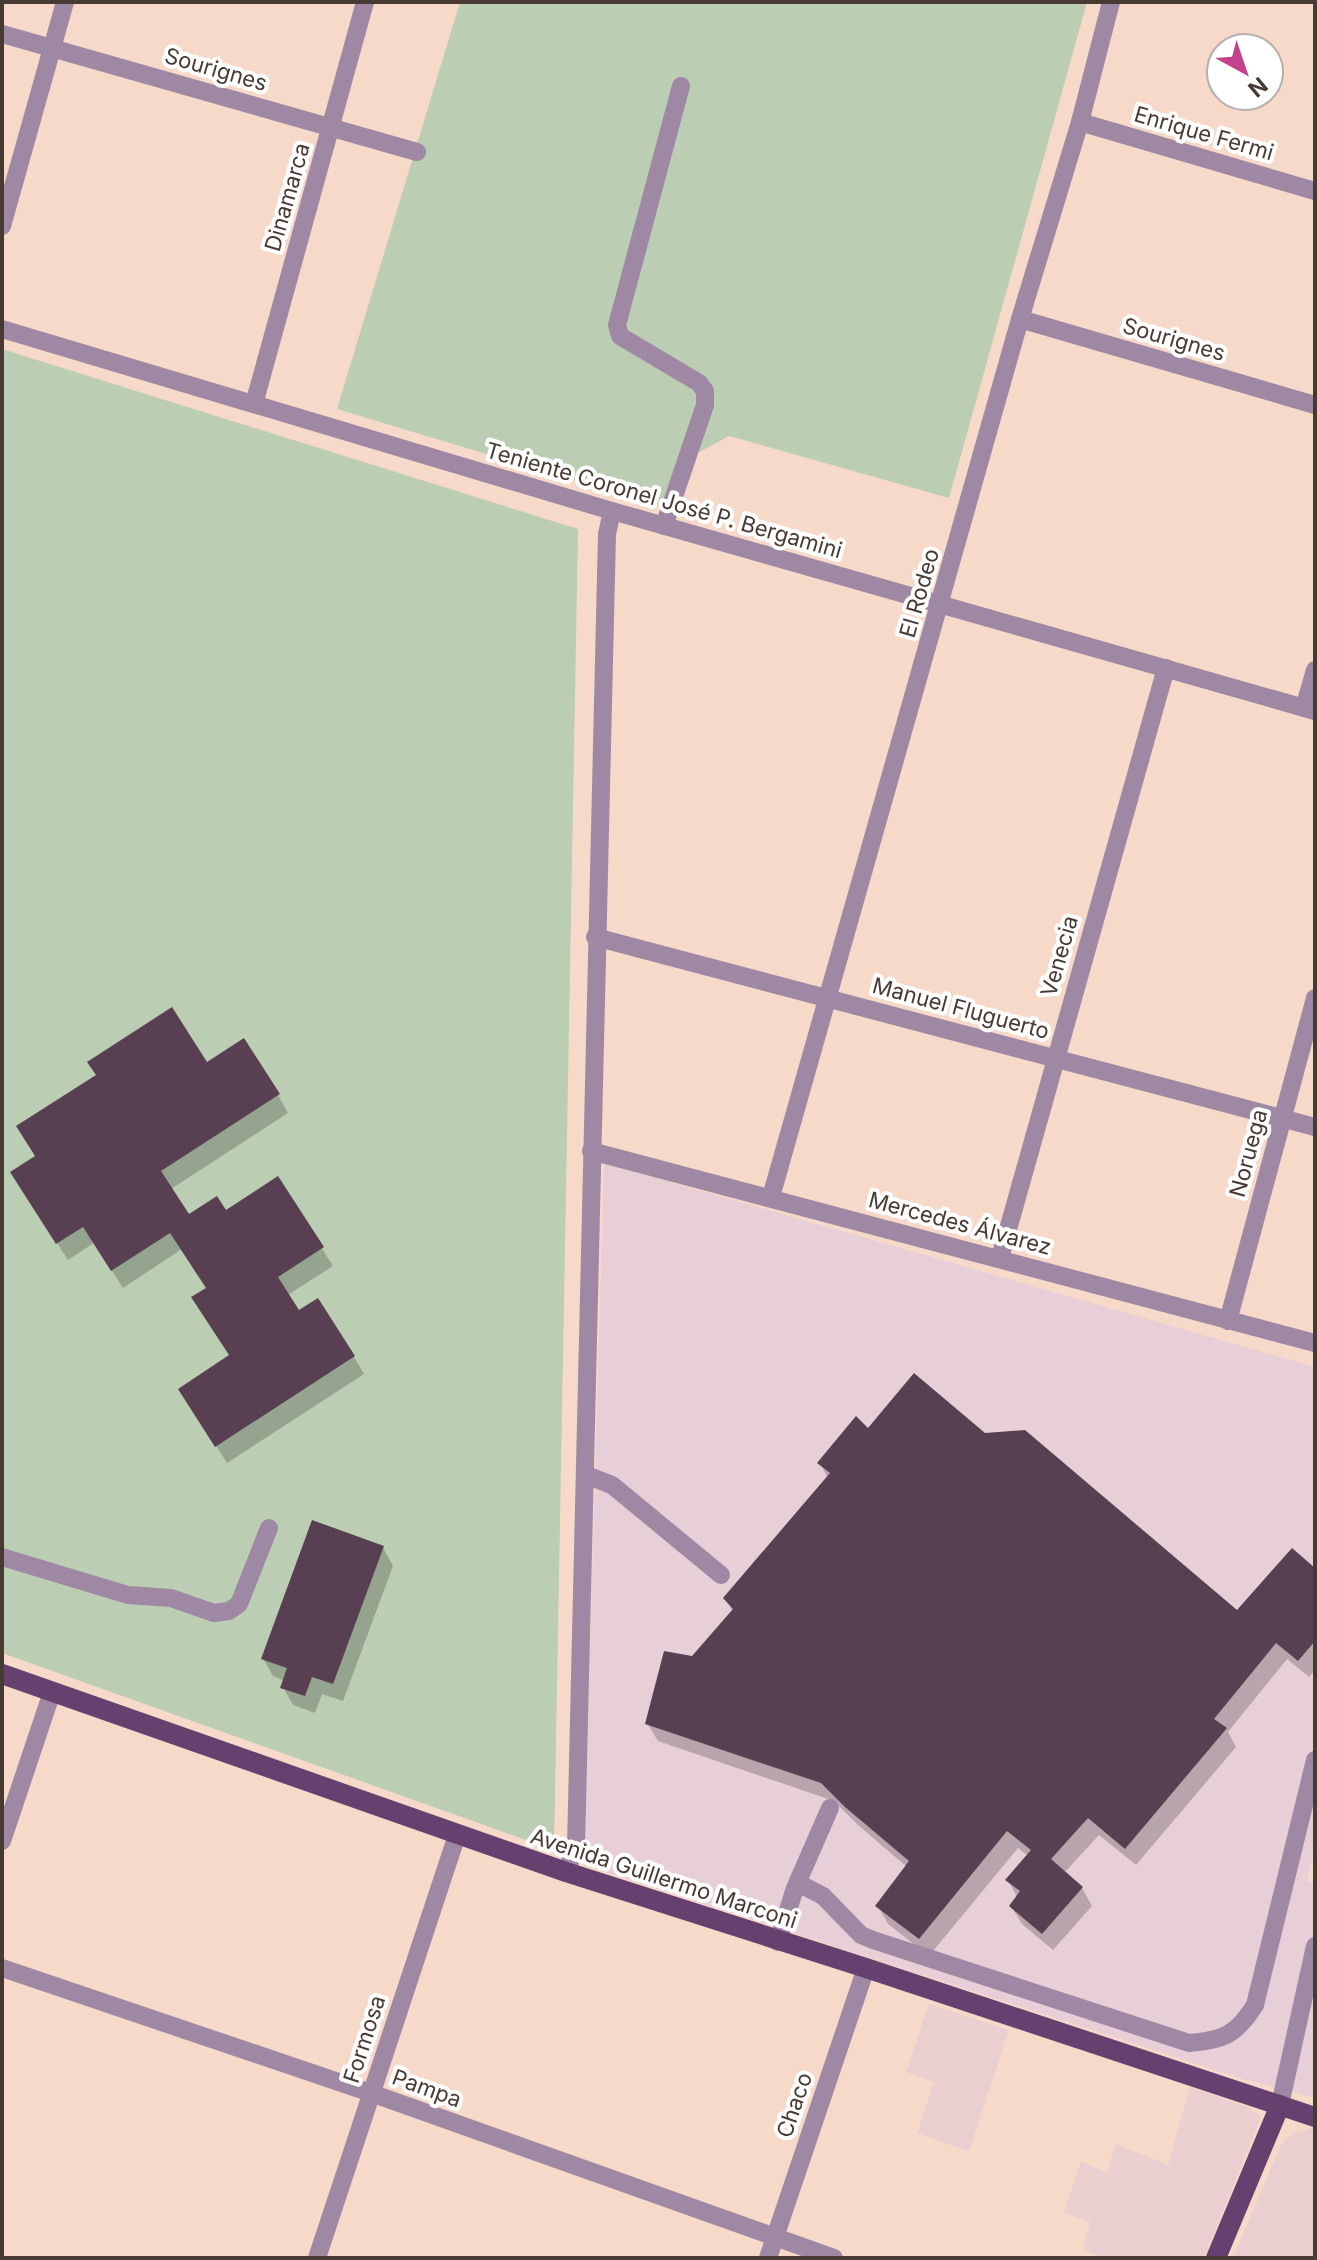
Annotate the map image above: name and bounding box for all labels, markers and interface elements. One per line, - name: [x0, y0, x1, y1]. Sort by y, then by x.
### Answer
- north arrow: [1205, 32, 1285, 112]
- street label: Sourignes: [162, 42, 270, 96]
- text: N: [1243, 72, 1273, 103]
- street label: Enrique Fermi: [1131, 101, 1277, 165]
- street label: Dinamarca: [259, 140, 315, 254]
- street label: Sourignes: [1120, 312, 1228, 366]
- street label: Teniente Coronel José P. Bergamini: [483, 437, 845, 563]
- street label: El Rodeo: [894, 546, 944, 640]
- street label: Venecia: [1035, 913, 1083, 999]
- street label: Manuel Fluguerto: [870, 972, 1052, 1044]
- street label: Noruega: [1224, 1106, 1272, 1200]
- street label: Mercedes Álvarez: [866, 1186, 1054, 1260]
- street label: Avenida Guillermo Marconi: [528, 1823, 800, 1933]
- street label: Formosa: [338, 1992, 390, 2086]
- street label: Pampa: [389, 2064, 465, 2112]
- street label: Chaco: [771, 2069, 817, 2141]

